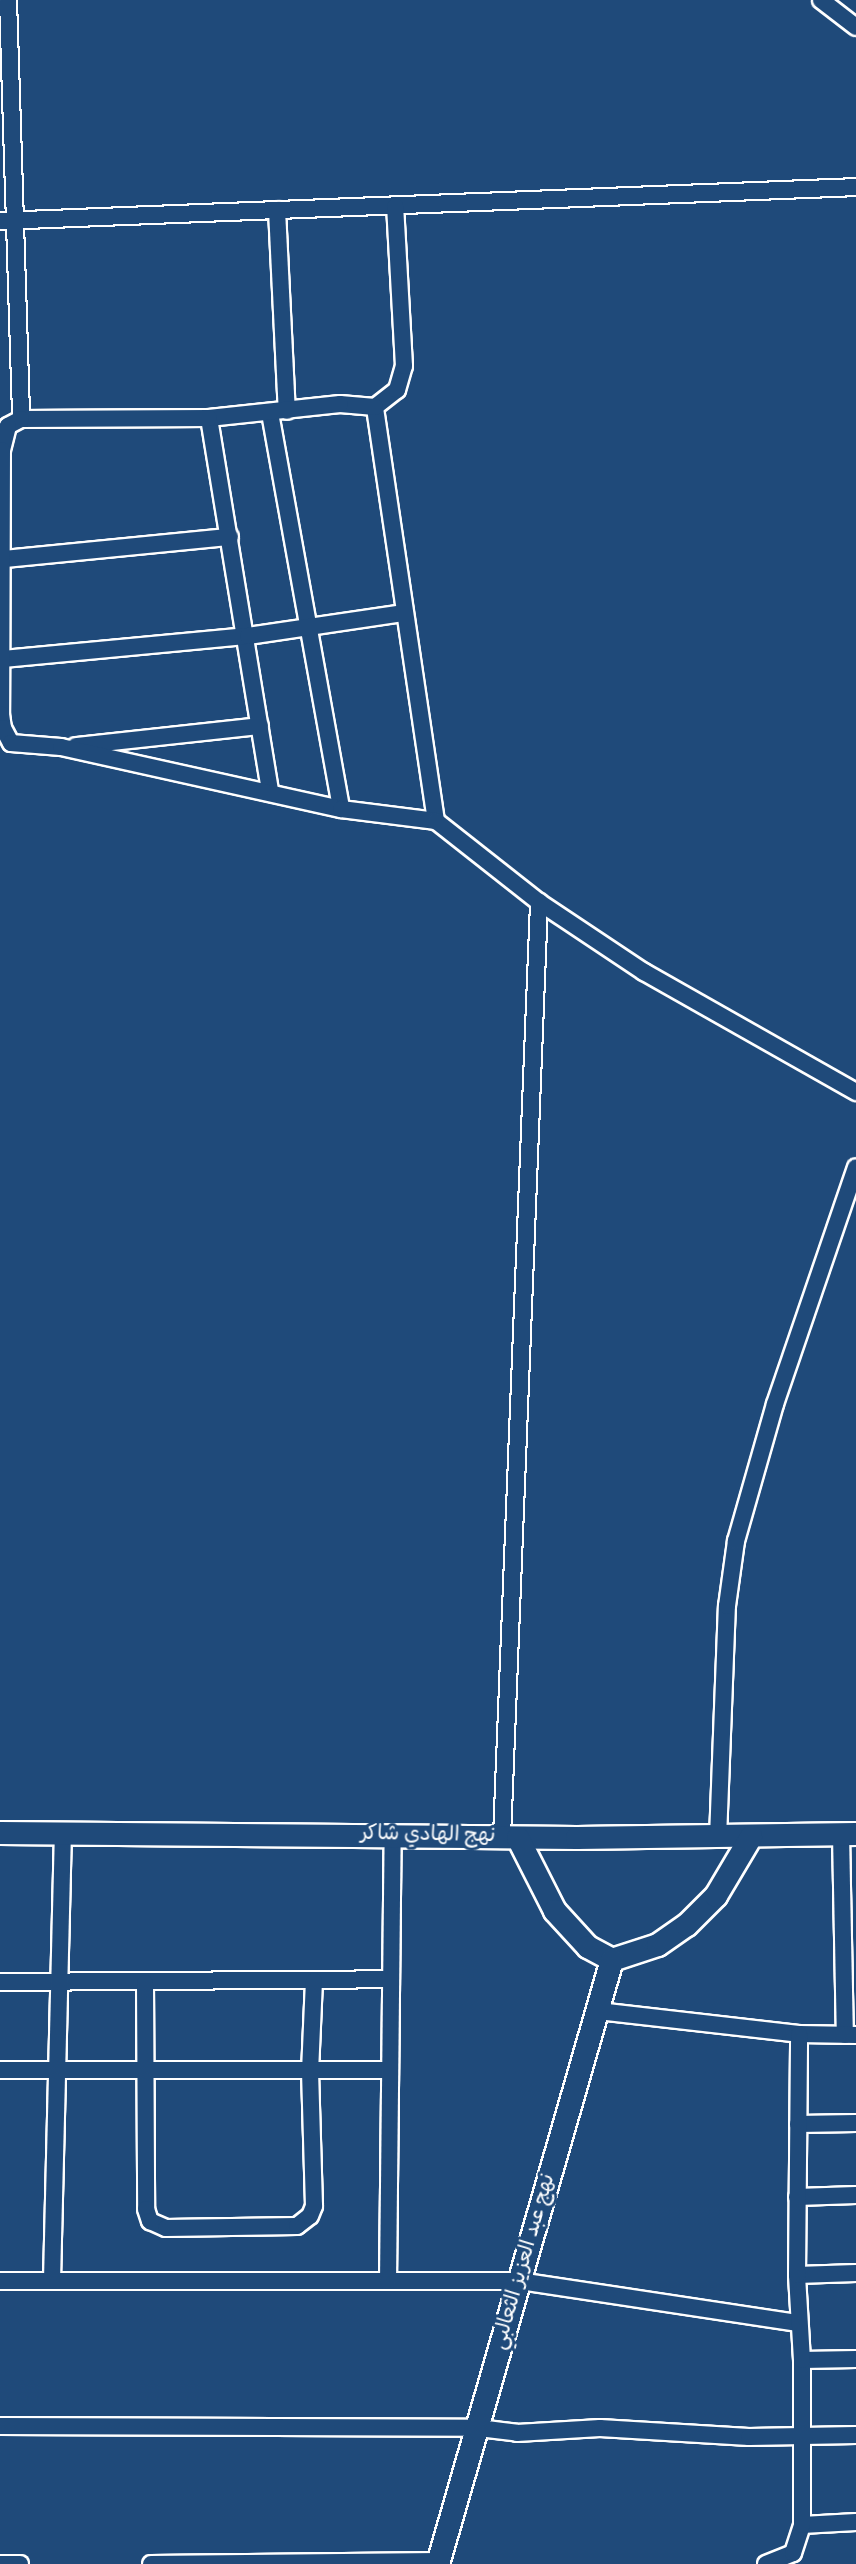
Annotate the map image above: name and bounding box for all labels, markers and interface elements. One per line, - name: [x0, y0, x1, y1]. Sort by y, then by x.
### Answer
- street label: نهج الهادي شاكر: [360, 1822, 496, 1850]
- street label: نهج عبد العزيز الثعالبي: [488, 2171, 562, 2353]

